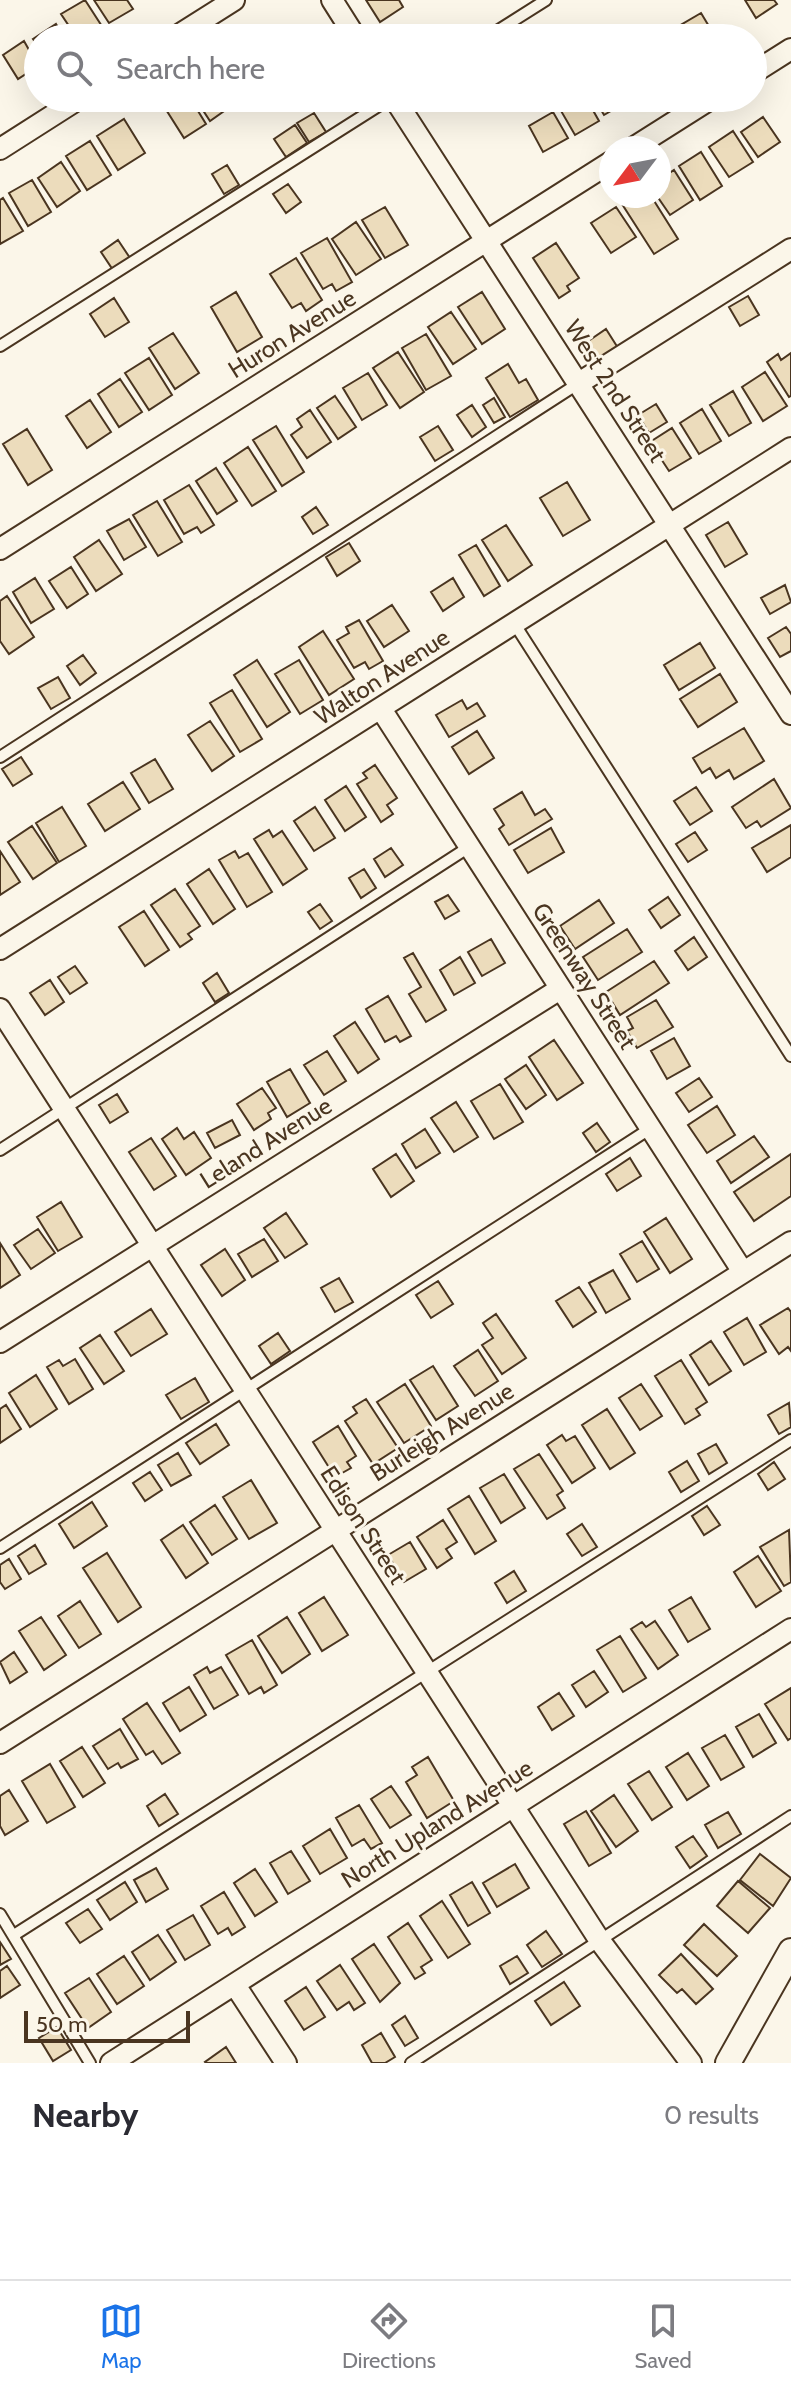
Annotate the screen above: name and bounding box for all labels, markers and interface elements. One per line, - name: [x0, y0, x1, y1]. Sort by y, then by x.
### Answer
- search box: [24, 24, 767, 112]
- icon: search: [52, 46, 96, 90]
- text: Search here: [116, 50, 265, 87]
- north arrow: [599, 136, 671, 208]
- street label: Huron Avenue: [223, 283, 361, 384]
- street label: West 2nd Street: [559, 314, 672, 467]
- street label: Walton Avenue: [309, 622, 455, 731]
- street label: Greenway Street: [526, 897, 642, 1054]
- street label: Leland Avenue: [195, 1091, 337, 1194]
- street label: Burleigh Avenue: [365, 1376, 519, 1487]
- street label: Edison Street: [315, 1460, 412, 1589]
- street label: North Upland Avenue: [336, 1753, 538, 1894]
- scale bar: [24, 2007, 190, 2043]
- text: 50 m: [36, 2011, 88, 2038]
- text: Nearby: [32, 2094, 139, 2136]
- text: 0 results: [664, 2099, 759, 2131]
- tab: Map: [99, 2299, 143, 2374]
- tab: Directions: [342, 2299, 436, 2374]
- tab: Saved: [635, 2299, 692, 2374]

